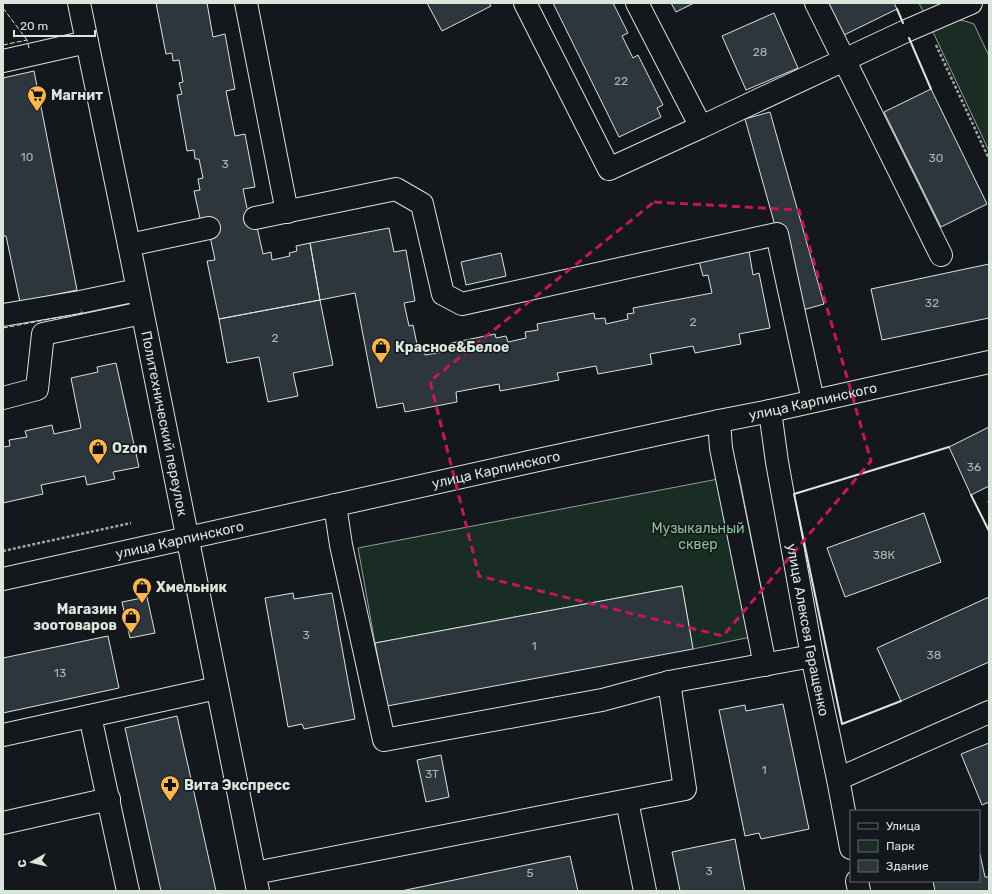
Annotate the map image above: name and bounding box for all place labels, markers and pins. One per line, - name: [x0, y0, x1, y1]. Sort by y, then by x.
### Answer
- supermarket icon: Магнит: [26, 84, 48, 112]
- place label: Магнит: [51, 87, 103, 104]
- shop icon: Красное&Белое: [370, 336, 392, 364]
- place label: Красное&Белое: [395, 339, 509, 356]
- shop icon: Ozon: [87, 437, 109, 465]
- place label: Ozon: [112, 440, 147, 457]
- shop icon: Хмельник: [131, 576, 153, 604]
- place label: Хмельник: [156, 579, 227, 596]
- place label: Магазин зоотоваров: [33, 601, 117, 634]
- shop icon: Магазин зоотоваров: [120, 606, 142, 634]
- pharmacy icon: Вита Экспресс: [159, 774, 181, 802]
- place label: Вита Экспресс: [184, 777, 290, 794]

